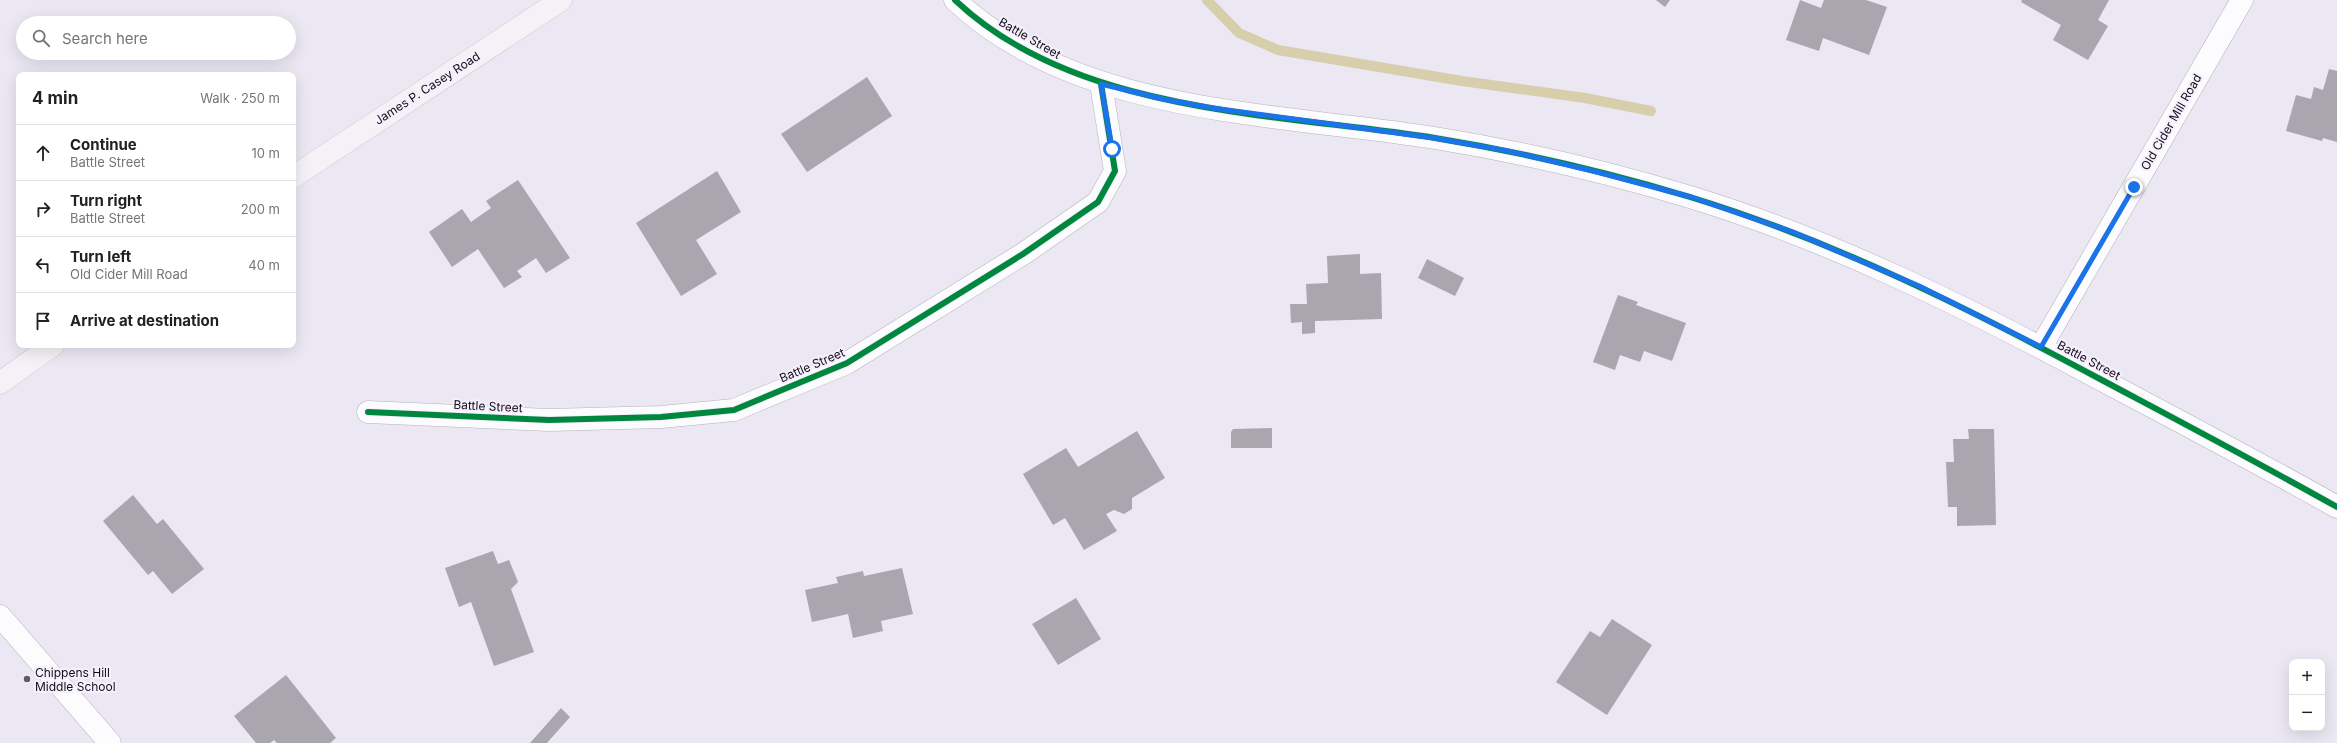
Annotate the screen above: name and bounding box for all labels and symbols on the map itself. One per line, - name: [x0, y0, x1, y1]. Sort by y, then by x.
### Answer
- street label: Battle Street: [996, 14, 1064, 62]
- street label: James P. Casey Road: [372, 48, 482, 128]
- street label: Old Cider Mill Road: [2137, 71, 2205, 173]
- route start: [1103, 140, 1121, 158]
- route end: [2125, 178, 2143, 196]
- street label: Battle Street: [2055, 337, 2123, 383]
- street label: Battle Street: [777, 345, 847, 385]
- street label: Battle Street: [453, 397, 523, 415]
- place label: Chippens Hill Middle School: [35, 665, 116, 694]
- marker: Chippens Hill Middle School: [22, 674, 32, 684]

